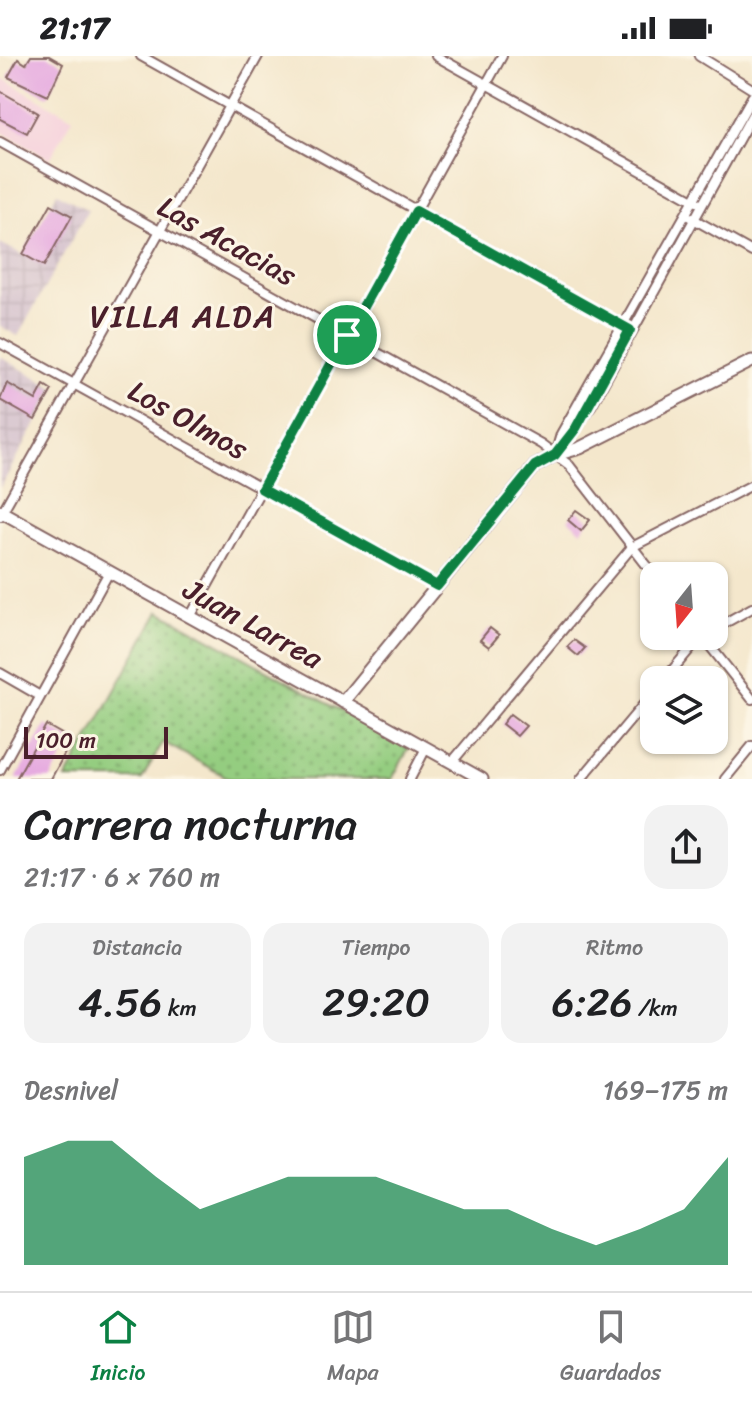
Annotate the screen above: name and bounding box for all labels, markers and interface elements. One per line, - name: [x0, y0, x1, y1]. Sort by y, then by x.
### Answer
- text: 21:17: [40, 1, 109, 55]
- street label: Las Acacias: [147, 180, 307, 302]
- district label: VILLA ALDA: [90, 288, 276, 345]
- pin: [313, 301, 381, 369]
- icon: arrive: [325, 313, 369, 357]
- street label: Los Olmos: [118, 365, 258, 475]
- north arrow: [640, 562, 728, 650]
- map controls: [640, 562, 728, 754]
- street label: Juan Larrea: [172, 563, 334, 685]
- button: layers: [640, 666, 728, 754]
- text: 100 m: [36, 721, 96, 760]
- scale bar: [24, 723, 168, 759]
- text: Carrera nocturna: [24, 785, 357, 863]
- button: share: [644, 805, 728, 889]
- text: 21:17 · 6 × 760 m: [24, 854, 220, 900]
- text: Distancia: [92, 928, 182, 967]
- text: Tiempo: [341, 928, 411, 967]
- text: Ritmo: [586, 928, 643, 967]
- text: 4.56: [78, 967, 162, 1038]
- text: 29:20: [322, 967, 430, 1038]
- text: 6:26: [552, 967, 632, 1038]
- text: km: [162, 989, 197, 1028]
- text: /km: [632, 989, 678, 1028]
- text: Desnivel: [24, 1067, 118, 1113]
- text: 169–175 m: [603, 1067, 728, 1113]
- tab: Inicio: [91, 1305, 145, 1392]
- tab: Mapa: [327, 1305, 379, 1392]
- tab: Guardados: [560, 1305, 661, 1392]

